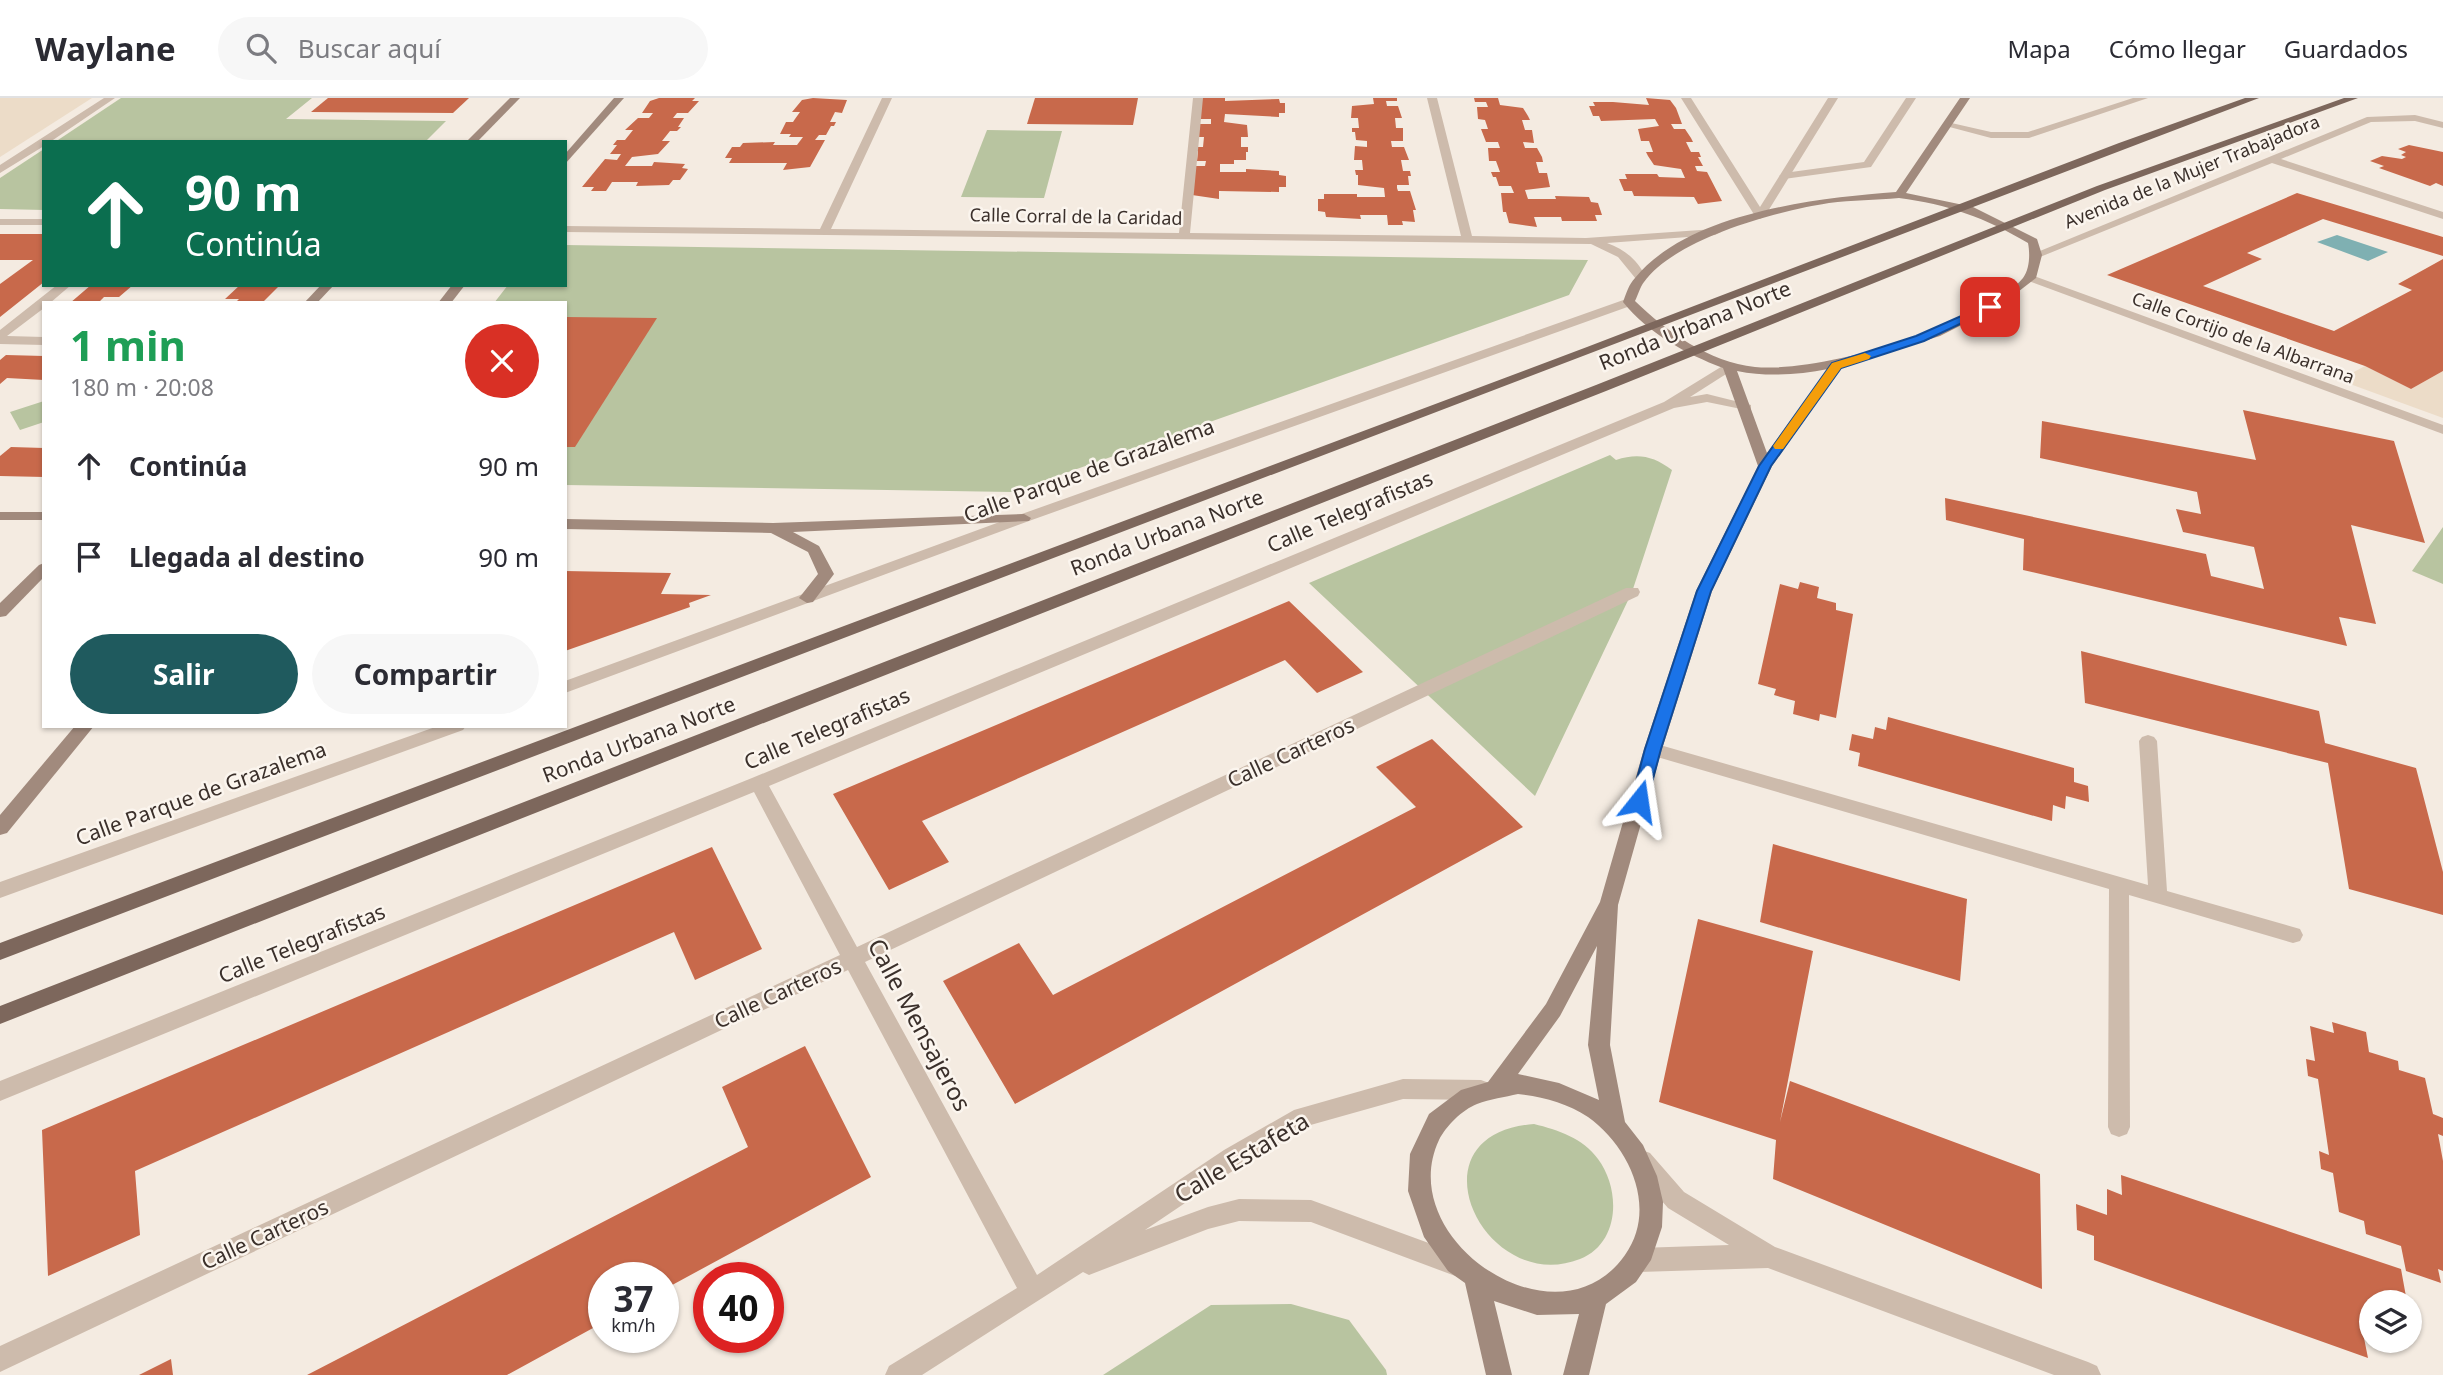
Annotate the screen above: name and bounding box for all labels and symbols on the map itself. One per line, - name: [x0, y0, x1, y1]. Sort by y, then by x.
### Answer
- street label: Avenida de la Mujer Trabajadora: [2060, 109, 2323, 233]
- street label: Calle Corral de la Caridad: [969, 202, 1183, 230]
- street label: Ronda Urbana Norte: [1595, 274, 1795, 376]
- pin: [1960, 277, 2020, 337]
- street label: Calle Cortijo de la Albarrana: [2129, 286, 2358, 389]
- street label: Calle Parque de Grazalema: [959, 412, 1218, 529]
- street label: Calle Telegrafistas: [1262, 463, 1437, 559]
- street label: Ronda Urbana Norte: [1066, 482, 1267, 582]
- street label: Calle Telegrafistas: [739, 680, 914, 776]
- street label: Ronda Urbana Norte: [538, 689, 739, 789]
- street label: Calle Carteros: [1222, 710, 1359, 794]
- street label: Calle Parque de Grazalema: [71, 735, 330, 852]
- position arrow: [1602, 764, 1676, 838]
- street label: Calle Telegrafistas: [214, 897, 389, 989]
- street label: Calle Mensajeros: [861, 932, 980, 1116]
- street label: Calle Carteros: [709, 951, 846, 1035]
- street label: Calle Estafeta: [1168, 1104, 1315, 1210]
- street label: Calle Carteros: [196, 1192, 333, 1276]
- speed limit sign: 40: [693, 1262, 784, 1353]

